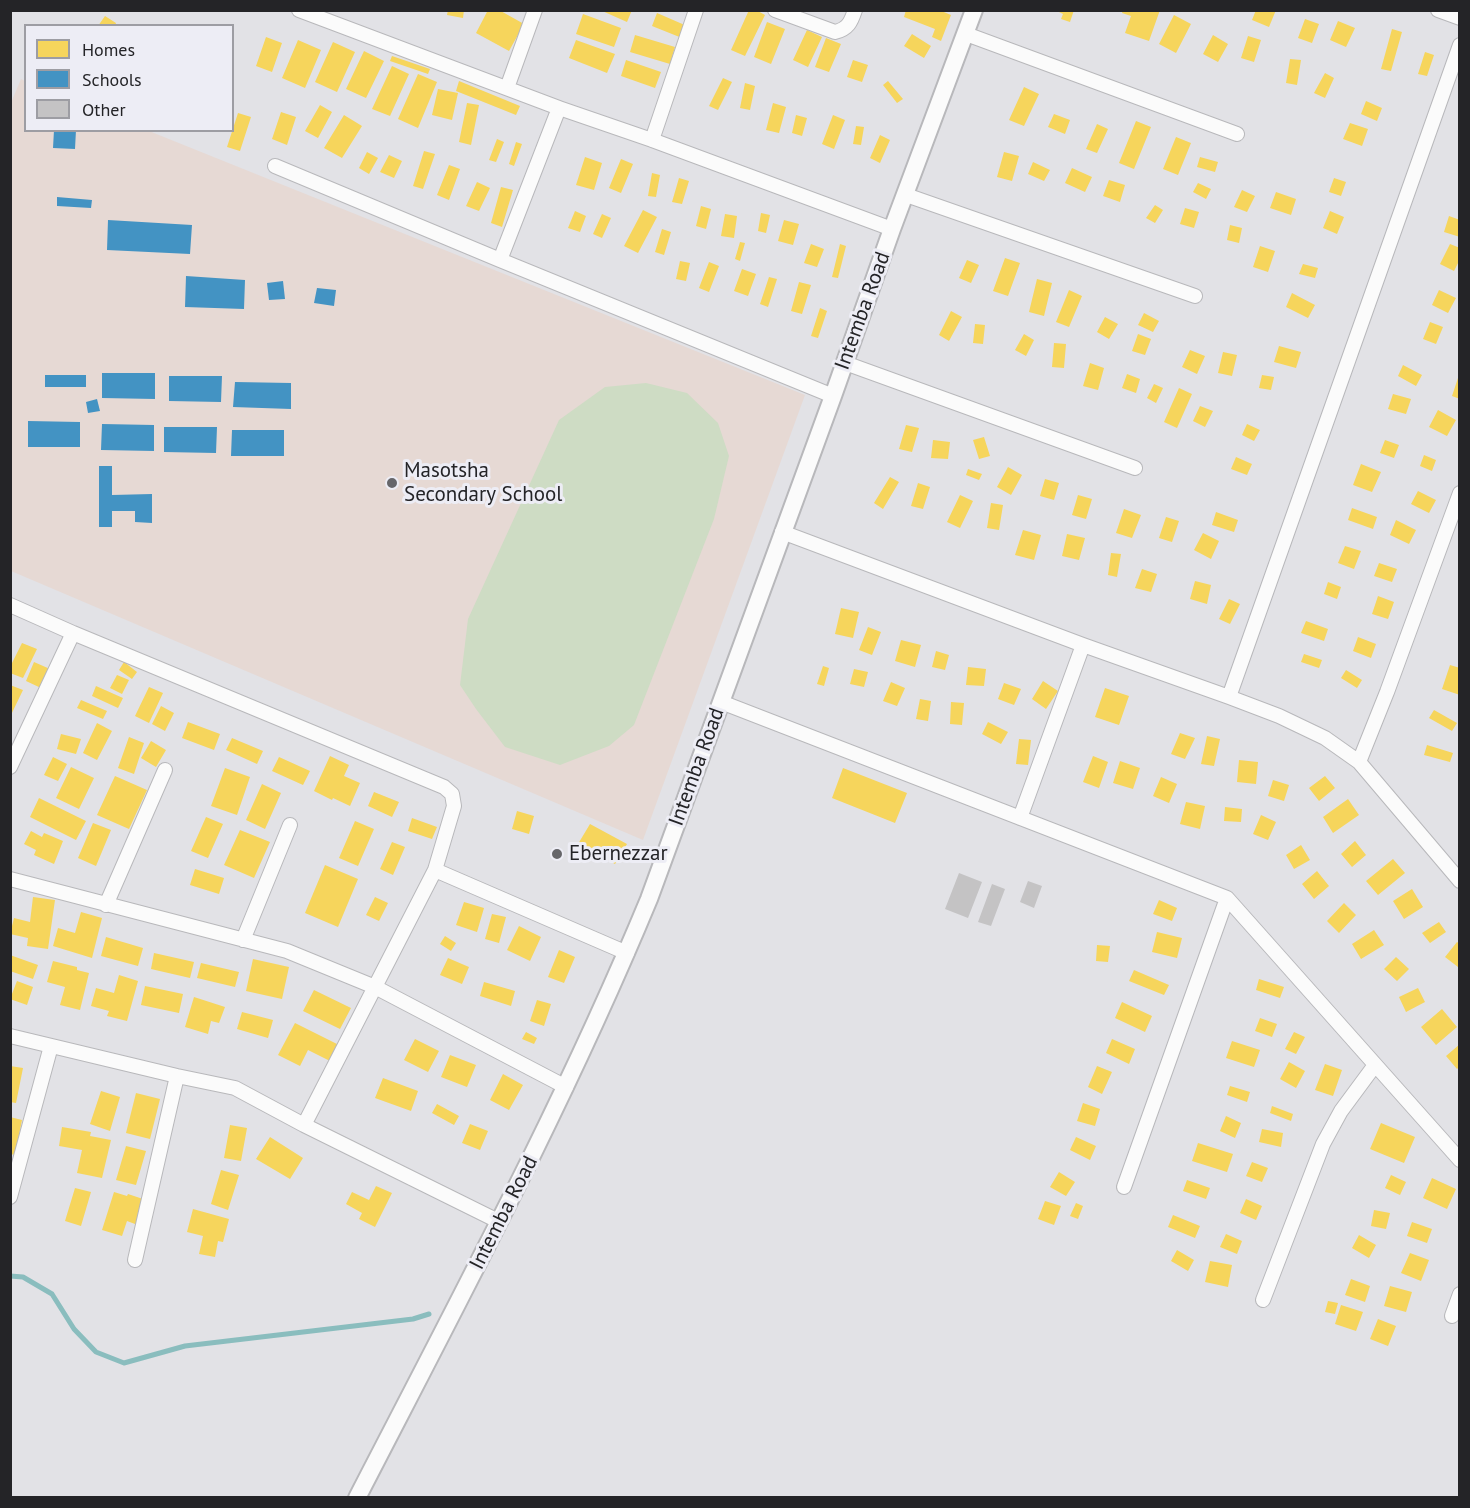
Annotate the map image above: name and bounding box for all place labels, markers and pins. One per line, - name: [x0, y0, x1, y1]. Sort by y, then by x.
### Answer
- place label: Masotsha Secondary School: [404, 458, 562, 508]
- marker: Masotsha Secondary School: [385, 476, 399, 490]
- place label: Ebernezzar: [569, 841, 668, 867]
- marker: Ebernezzar: [550, 847, 564, 861]

